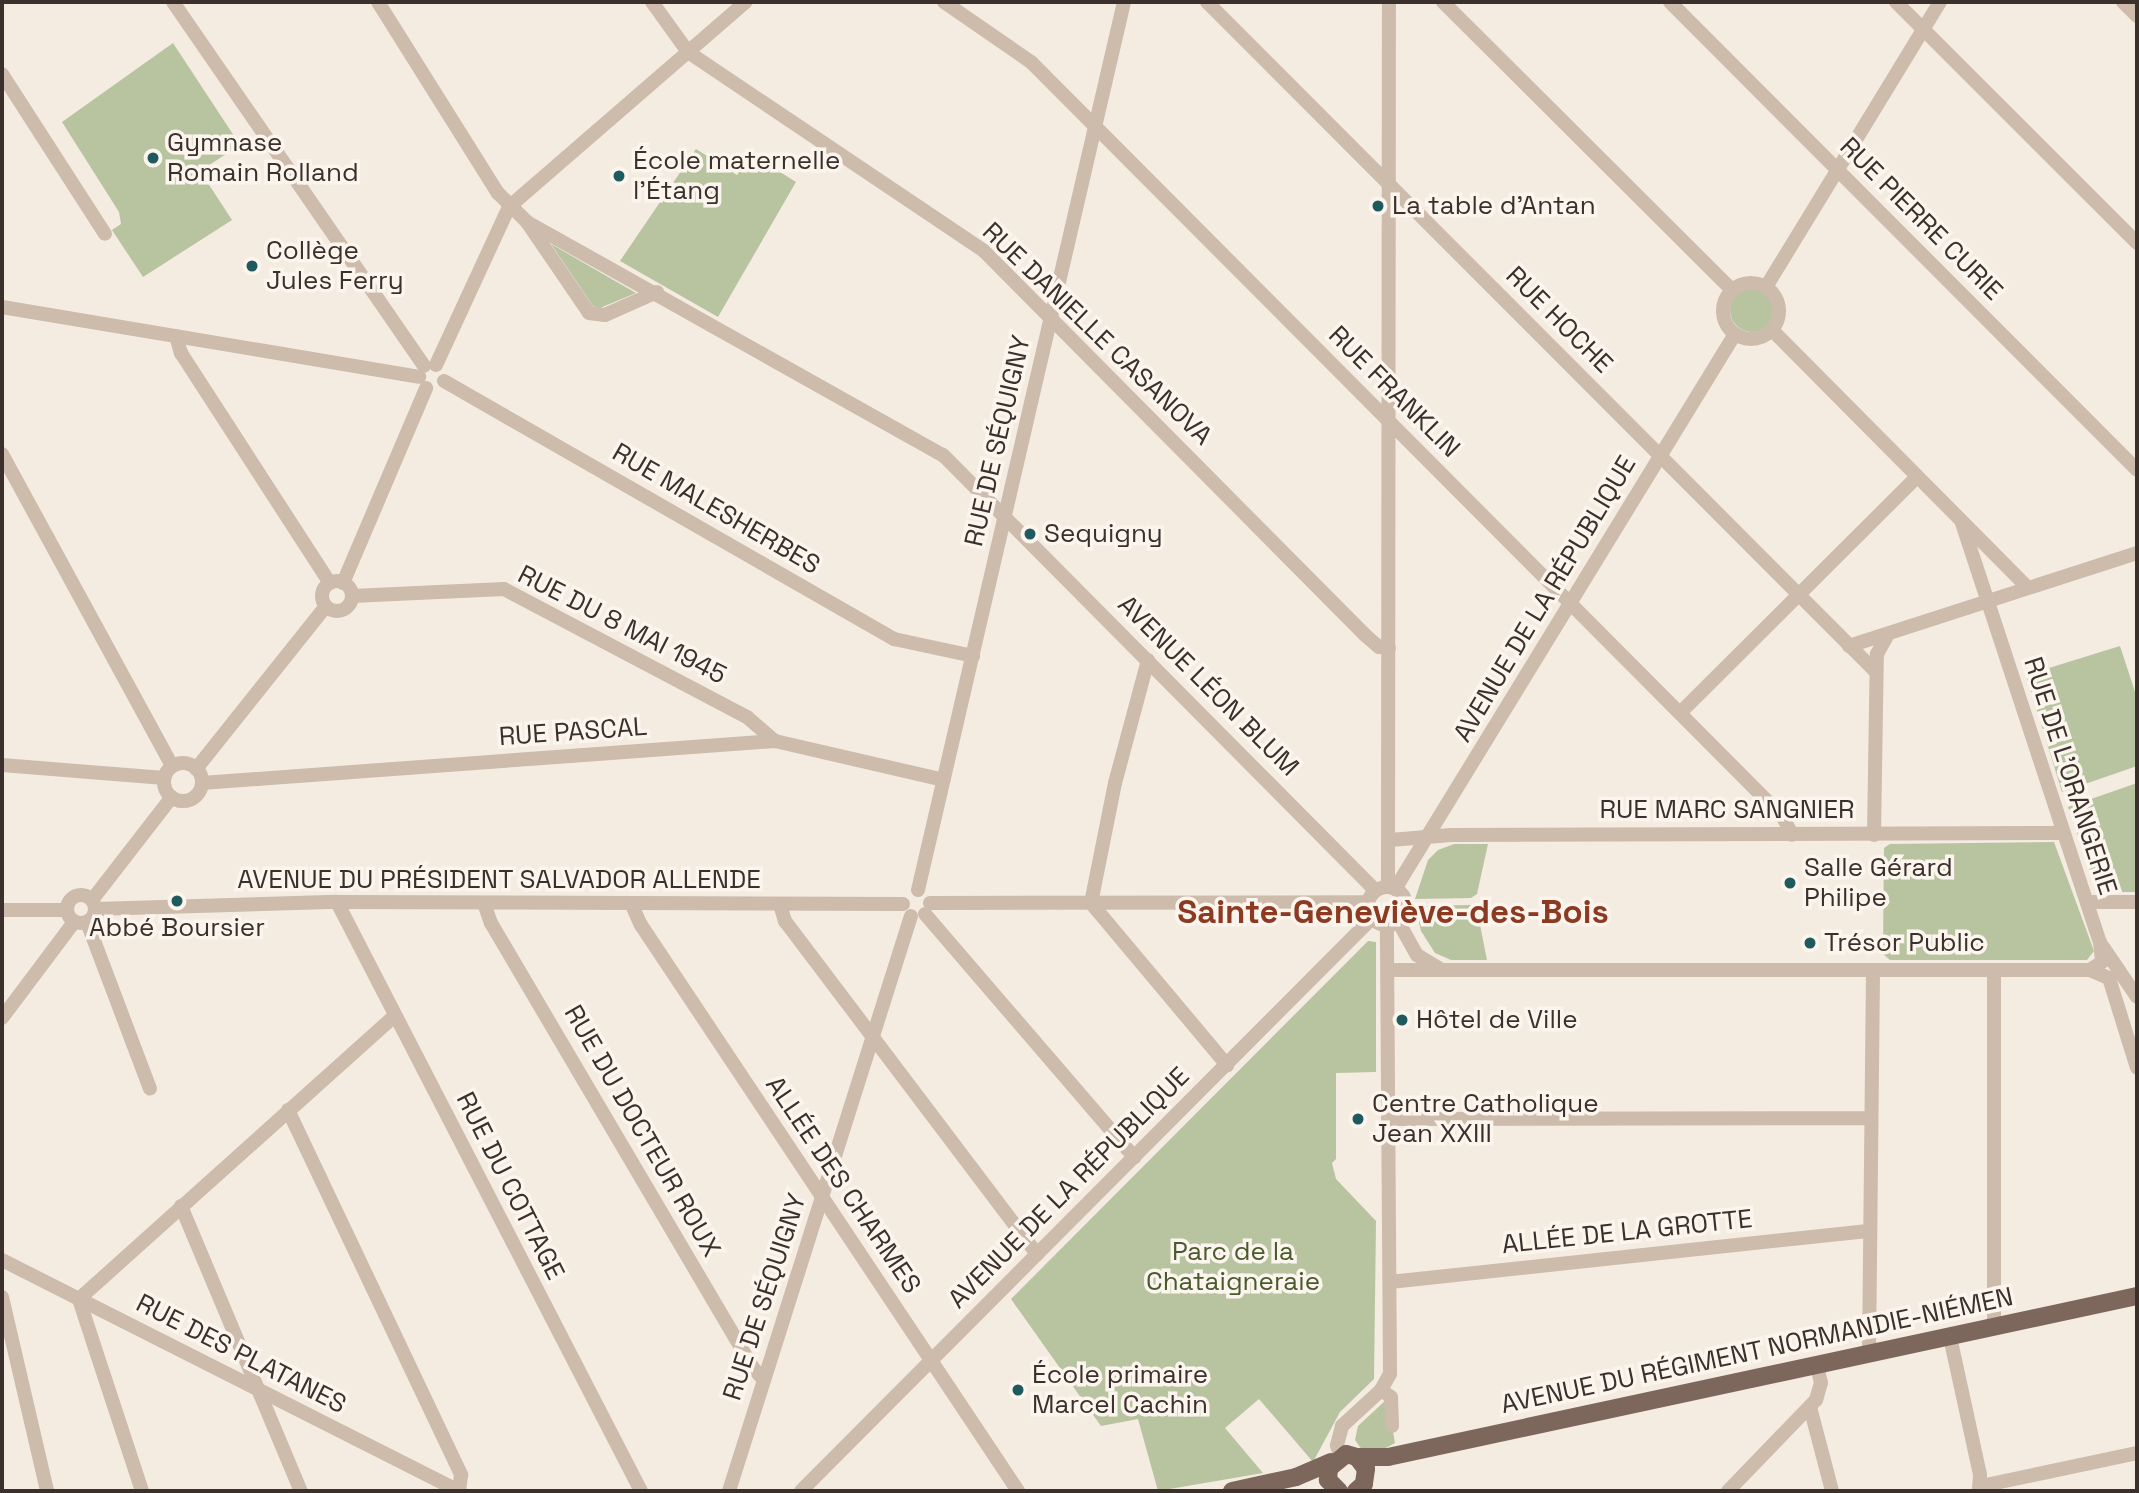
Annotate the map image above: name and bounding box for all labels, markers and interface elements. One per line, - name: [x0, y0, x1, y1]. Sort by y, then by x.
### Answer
- place label: Gymnase Romain Rolland: [167, 127, 359, 188]
- street label: RUE PIERRE CURIE: [1833, 131, 2009, 307]
- place label: École maternelle l'Étang: [633, 145, 840, 206]
- marker: Gymnase Romain Rolland: [145, 150, 161, 166]
- marker: École maternelle l'Étang: [611, 168, 627, 184]
- place label: La table d'Antan: [1392, 190, 1596, 222]
- marker: La table d'Antan: [1370, 198, 1386, 214]
- street label: RUE DANIELLE CASANOVA: [976, 216, 1218, 452]
- place label: Collège Jules Ferry: [266, 235, 404, 296]
- marker: Collège Jules Ferry: [244, 258, 260, 274]
- street label: RUE HOCHE: [1499, 260, 1619, 380]
- street label: RUE FRANKLIN: [1322, 320, 1466, 464]
- street label: RUE DE SÉQUIGNY: [959, 332, 1037, 550]
- street label: RUE MALESHERBES: [607, 437, 825, 581]
- street label: AVENUE DE LA RÉPUBLIQUE: [1447, 450, 1643, 748]
- place label: Sequigny: [1044, 518, 1163, 550]
- marker: Sequigny: [1022, 526, 1038, 542]
- street label: RUE DU 8 MAI 1945: [513, 559, 731, 691]
- street label: AVENUE LÉON BLUM: [1111, 589, 1305, 783]
- street label: RUE DE L'ORANGERIE: [2017, 653, 2123, 899]
- street label: RUE PASCAL: [498, 711, 648, 753]
- street label: RUE MARC SANGNIER: [1599, 794, 1855, 826]
- place label: Salle Gérard Philipe: [1804, 852, 1953, 914]
- street label: AVENUE DU PRÉSIDENT SALVADOR ALLENDE: [237, 864, 761, 896]
- marker: Salle Gérard Philipe: [1782, 875, 1798, 891]
- marker: Abbé Boursier: [169, 893, 185, 909]
- district label: Sainte-Geneviève-des-Bois: [1177, 893, 1609, 933]
- place label: Abbé Boursier: [89, 912, 265, 944]
- place label: Trésor Public: [1824, 927, 1985, 959]
- marker: Trésor Public: [1802, 935, 1818, 951]
- street label: RUE DU DOCTEUR ROUX: [557, 1000, 727, 1262]
- place label: Hôtel de Ville: [1416, 1004, 1578, 1036]
- marker: Hôtel de Ville: [1394, 1012, 1410, 1028]
- street label: AVENUE DE LA RÉPUBLIQUE: [942, 1061, 1196, 1315]
- street label: ALLÉE DES CHARMES: [759, 1071, 927, 1299]
- street label: RUE DU COTTAGE: [449, 1087, 571, 1285]
- place label: Centre Catholique Jean XXIII: [1372, 1088, 1599, 1150]
- marker: Centre Catholique Jean XXIII: [1350, 1111, 1366, 1127]
- street label: RUE DE SÉQUIGNY: [717, 1190, 813, 1404]
- street label: ALLÉE DE LA GROTTE: [1500, 1203, 1754, 1261]
- park label: Parc de la Chataigneraie: [1146, 1236, 1320, 1298]
- street label: AVENUE DU RÉGIMENT NORMANDIE-NIÉMEN: [1498, 1281, 2016, 1421]
- street label: RUE DES PLATANES: [131, 1288, 351, 1420]
- place label: École primaire Marcel Cachin: [1032, 1359, 1208, 1420]
- marker: École primaire Marcel Cachin: [1010, 1382, 1026, 1398]

